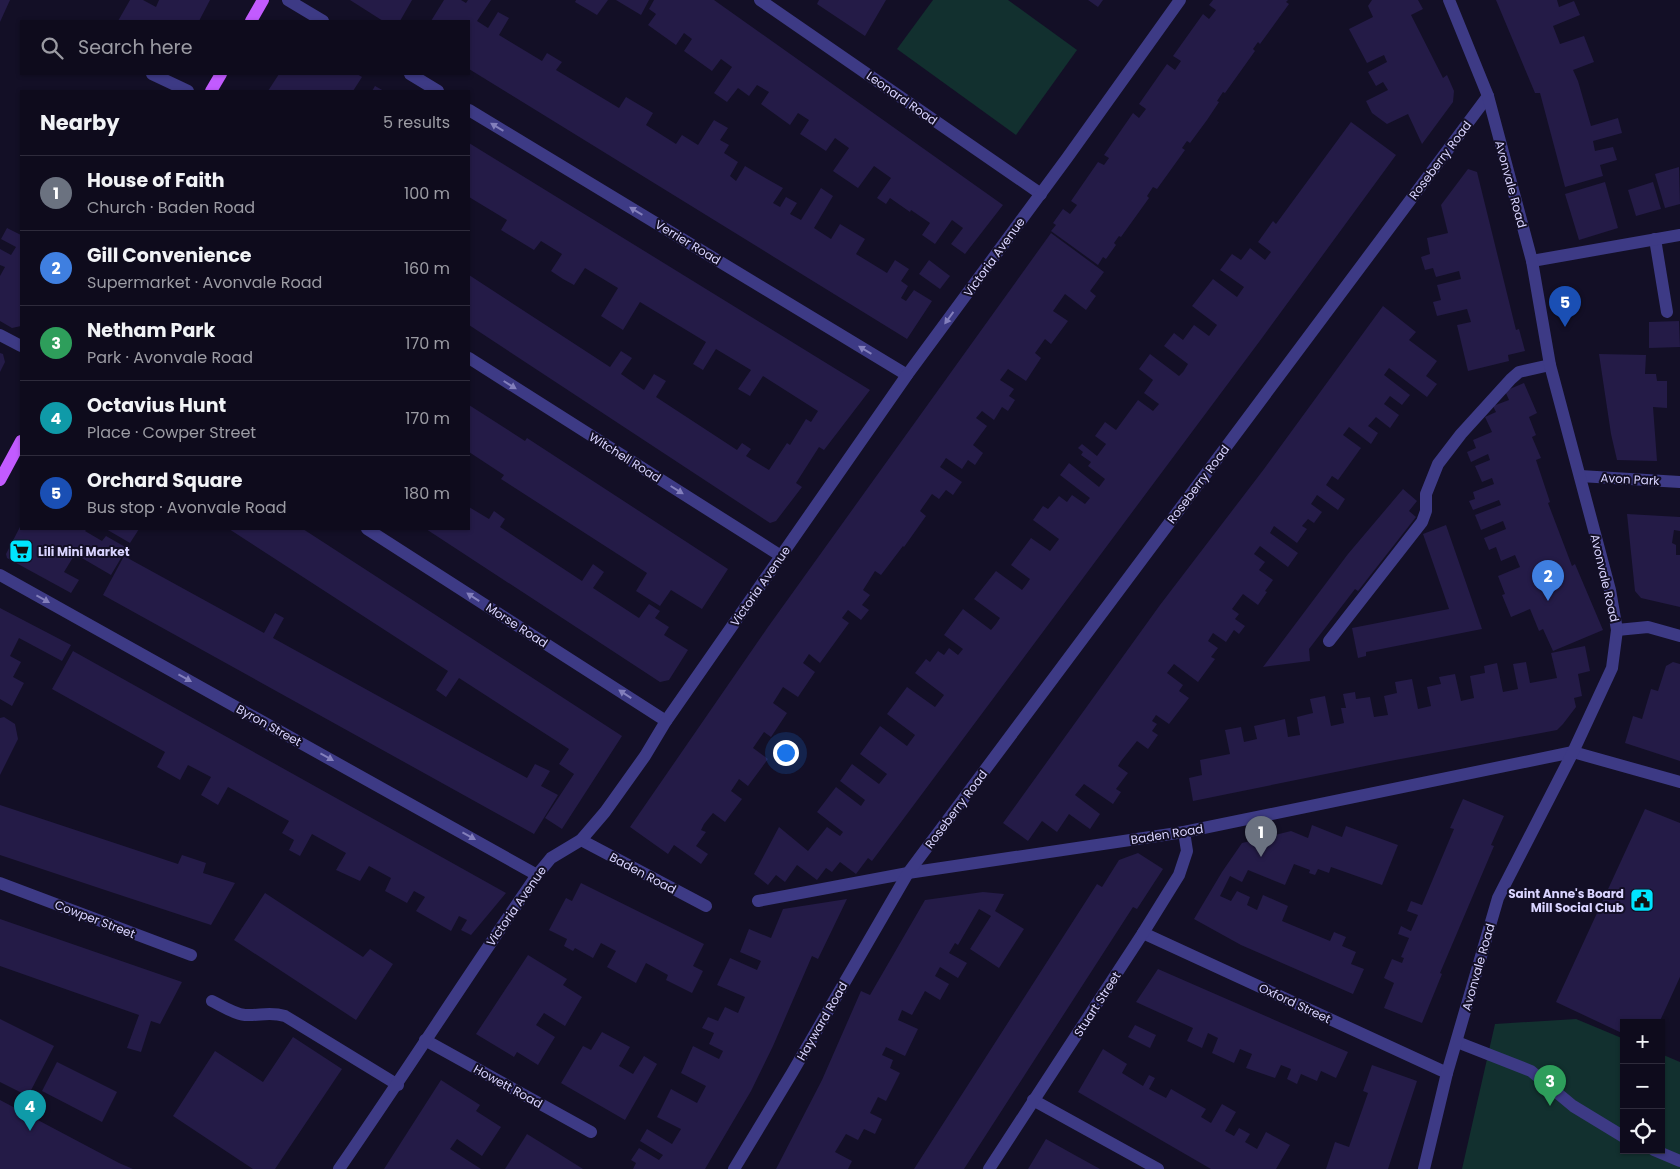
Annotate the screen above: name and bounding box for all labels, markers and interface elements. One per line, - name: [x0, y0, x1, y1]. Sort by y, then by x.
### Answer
- search box: [20, 20, 470, 75]
- icon: search: [38, 34, 66, 62]
- text: Search here: [78, 34, 192, 61]
- street label: Leonard Road: [863, 67, 941, 129]
- text: Nearby: [40, 108, 120, 137]
- text: 5 results: [383, 111, 450, 134]
- street label: Roseberry Road: [1405, 117, 1475, 203]
- one-way arrow: [491, 122, 504, 131]
- street label: Avonvale Road: [1491, 138, 1531, 230]
- text: House of Faith: [87, 167, 225, 194]
- text: 1: [53, 182, 59, 205]
- text: 100 m: [404, 182, 450, 205]
- text: Church · Baden Road: [87, 196, 255, 219]
- one-way arrow: [630, 207, 643, 216]
- street label: Victoria Avenue: [959, 214, 1029, 300]
- street label: Verrier Road: [652, 216, 724, 268]
- text: Gill Convenience: [87, 242, 251, 269]
- text: 2: [51, 257, 61, 280]
- text: 160 m: [404, 257, 450, 280]
- text: Supermarket · Avonvale Road: [87, 271, 322, 294]
- pin: 5: [1549, 286, 1581, 327]
- one-way arrow: [944, 311, 954, 325]
- text: Netham Park: [87, 317, 215, 344]
- text: 3: [51, 332, 61, 355]
- text: 170 m: [405, 332, 450, 355]
- one-way arrow: [859, 345, 872, 354]
- text: Park · Avonvale Road: [87, 346, 253, 369]
- one-way arrow: [503, 380, 517, 389]
- text: Octavius Hunt: [87, 392, 226, 419]
- text: 4: [51, 407, 61, 430]
- text: 170 m: [405, 407, 450, 430]
- text: Place · Cowper Street: [87, 421, 256, 444]
- street label: Witchell Road: [586, 428, 664, 486]
- street label: Roseberry Road: [1163, 441, 1233, 527]
- text: Orchard Square: [87, 467, 242, 494]
- street label: Avon Park: [1600, 469, 1661, 489]
- text: 5: [51, 482, 61, 505]
- text: 180 m: [404, 482, 450, 505]
- one-way arrow: [670, 486, 683, 495]
- text: Bus stop · Avonvale Road: [87, 496, 287, 519]
- street label: Avonvale Road: [1587, 532, 1623, 624]
- supermarket icon: Lili Mini Market: [8, 538, 34, 564]
- place label: Lili Mini Market: [38, 543, 130, 560]
- street label: Victoria Avenue: [726, 543, 794, 629]
- pin: 2: [1532, 560, 1564, 601]
- one-way arrow: [467, 592, 480, 602]
- one-way arrow: [36, 594, 49, 603]
- street label: Morse Road: [483, 599, 551, 651]
- one-way arrow: [178, 673, 191, 682]
- one-way arrow: [618, 690, 632, 699]
- street label: Byron Street: [233, 700, 305, 750]
- your location: [773, 740, 799, 766]
- one-way arrow: [320, 752, 333, 761]
- street label: Roseberry Road: [921, 766, 991, 852]
- pin: 1: [1245, 816, 1277, 857]
- street label: Baden Road: [1130, 820, 1204, 848]
- one-way arrow: [462, 831, 475, 840]
- street label: Baden Road: [607, 848, 679, 898]
- street label: Victoria Avenue: [482, 863, 550, 949]
- place label: Saint Anne's Board Mill Social Club: [1508, 885, 1624, 916]
- public building icon: Saint Anne's Board Mill Social Club: [1629, 887, 1655, 913]
- street label: Cowper Street: [52, 896, 138, 942]
- street label: Avonvale Road: [1457, 921, 1499, 1013]
- street label: Stuart Street: [1070, 968, 1124, 1040]
- street label: Hayward Road: [793, 979, 851, 1063]
- street label: Oxford Street: [1256, 979, 1334, 1027]
- map controls: [1620, 1019, 1665, 1154]
- button: +: [1620, 1019, 1665, 1064]
- street label: Howett Road: [470, 1060, 546, 1112]
- button: −: [1620, 1064, 1665, 1109]
- pin: 3: [1534, 1065, 1566, 1106]
- pin: 4: [14, 1090, 46, 1131]
- button: locate: [1620, 1109, 1665, 1154]

